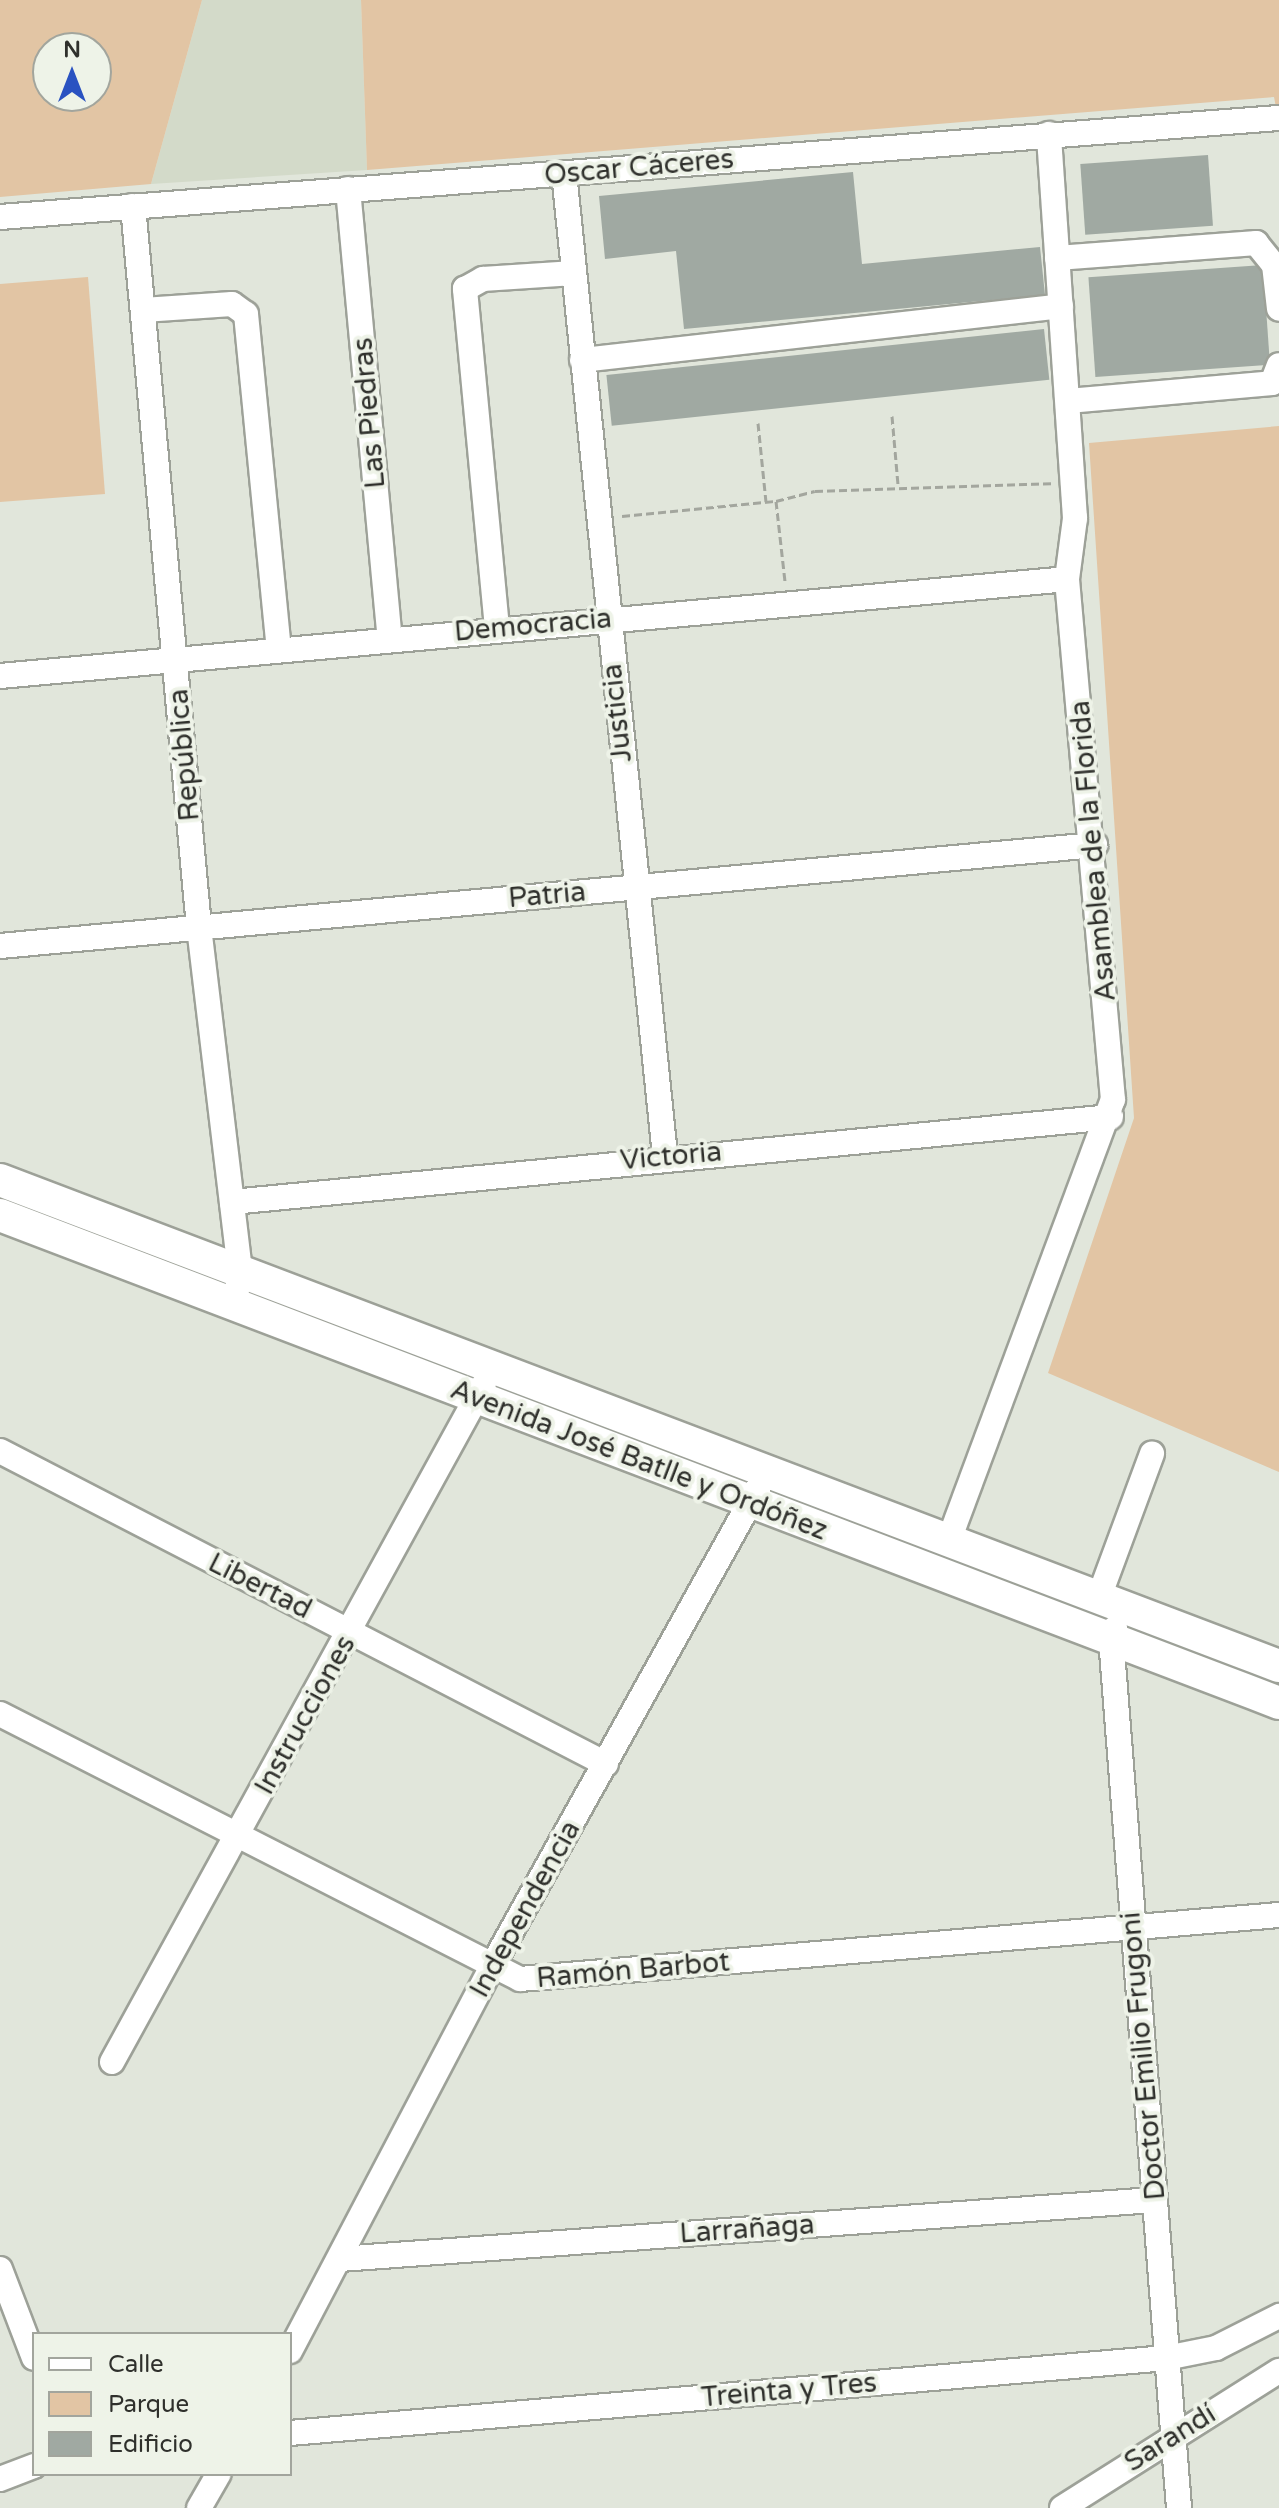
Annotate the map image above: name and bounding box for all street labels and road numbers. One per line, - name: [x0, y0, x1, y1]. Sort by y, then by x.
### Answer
- street label: Oscar Cáceres: [543, 142, 735, 192]
- street label: Las Piedras: [346, 336, 392, 490]
- street label: Democracia: [453, 601, 613, 649]
- street label: Justicia: [595, 662, 639, 764]
- street label: República: [161, 687, 207, 823]
- street label: Asamblea de la Florida: [1063, 699, 1123, 1003]
- street label: Patria: [507, 875, 587, 915]
- street label: Victoria: [619, 1135, 723, 1177]
- street label: Avenida José Batlle y Ordóñez: [446, 1372, 832, 1548]
- street label: Libertad: [203, 1546, 317, 1626]
- street label: Instrucciones: [247, 1630, 363, 1800]
- street label: Independencia: [463, 1815, 587, 2003]
- street label: Doctor Emilio Frugoni: [1114, 1910, 1172, 2202]
- street label: Ramón Barbot: [535, 1945, 731, 1995]
- street label: Larrañaga: [678, 2208, 816, 2250]
- street label: Treinta y Tres: [700, 2366, 878, 2414]
- street label: Sarandí: [1118, 2397, 1222, 2479]

